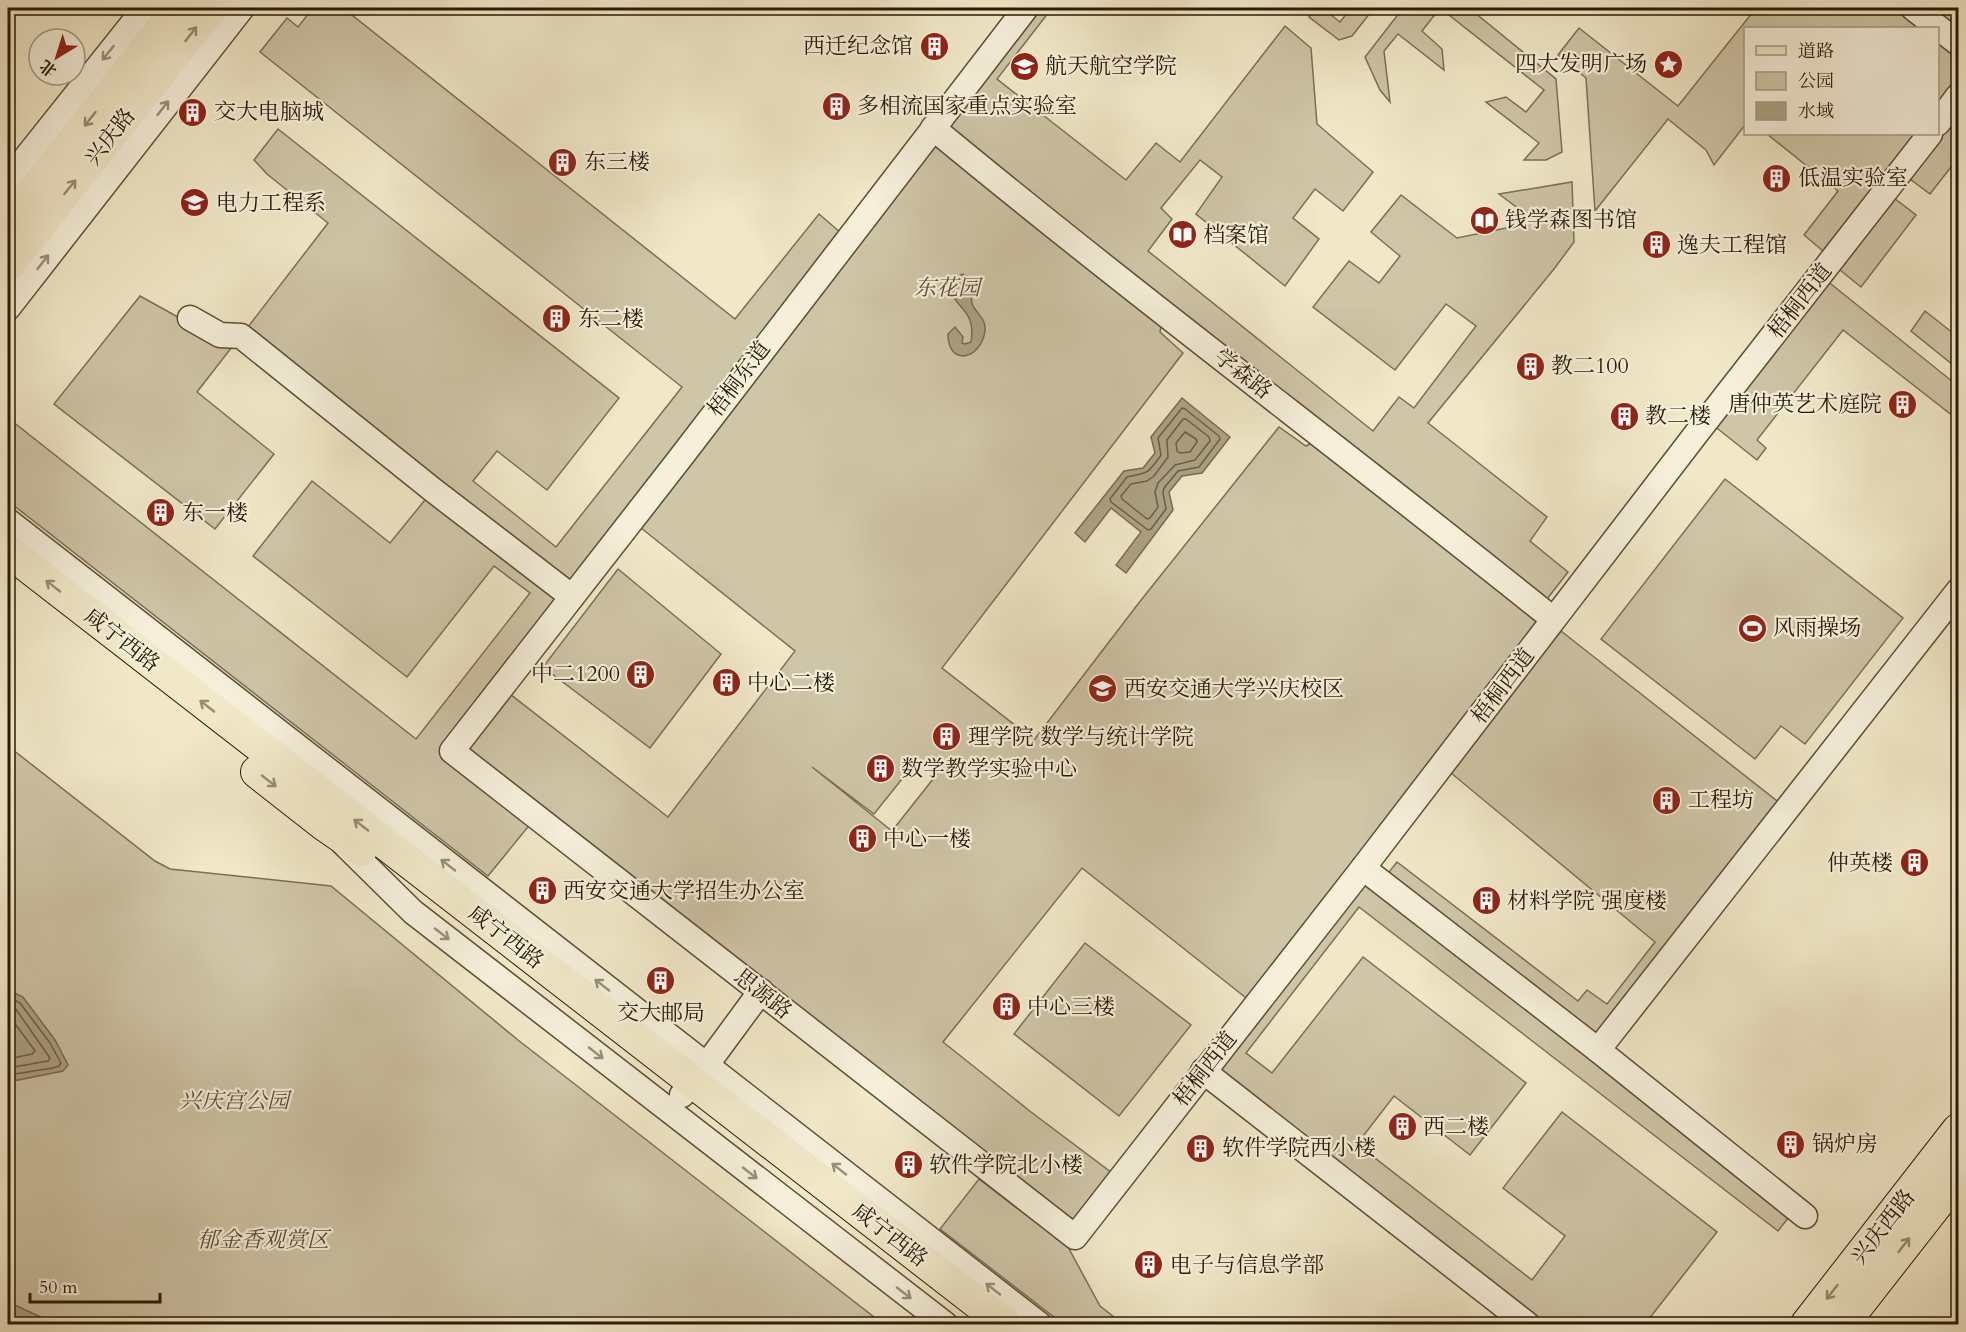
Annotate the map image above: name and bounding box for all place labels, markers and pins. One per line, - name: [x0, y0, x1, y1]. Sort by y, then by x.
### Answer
- building icon: 西迁纪念馆: [918, 30, 950, 62]
- place label: 西迁纪念馆: [803, 31, 913, 61]
- place icon: 四大发明广场: [1652, 48, 1684, 80]
- place label: 四大发明广场: [1515, 49, 1647, 79]
- school or university icon: 航天航空学院: [1008, 50, 1040, 82]
- place label: 航天航空学院: [1045, 51, 1177, 81]
- building icon: 多相流国家重点实验室: [820, 90, 852, 122]
- place label: 多相流国家重点实验室: [857, 91, 1077, 121]
- building icon: 交大电脑城: [177, 96, 209, 128]
- place label: 交大电脑城: [214, 97, 324, 127]
- building icon: 东三楼: [547, 146, 579, 178]
- place label: 东三楼: [584, 147, 650, 177]
- building icon: 低温实验室: [1761, 162, 1793, 194]
- place label: 低温实验室: [1798, 163, 1908, 193]
- school or university icon: 电力工程系: [179, 187, 211, 219]
- place label: 电力工程系: [216, 188, 326, 218]
- library icon: 钱学森图书馆: [1468, 204, 1500, 236]
- place label: 钱学森图书馆: [1505, 205, 1637, 235]
- library icon: 档案馆: [1166, 219, 1198, 251]
- place label: 档案馆: [1203, 220, 1269, 250]
- building icon: 逸夫工程馆: [1640, 229, 1672, 261]
- place label: 逸夫工程馆: [1677, 230, 1787, 260]
- building icon: 东二楼: [541, 303, 573, 335]
- place label: 东二楼: [578, 304, 644, 334]
- building icon: 教二100: [1514, 350, 1546, 382]
- place label: 教二100: [1551, 351, 1629, 381]
- building icon: 唐仲英艺术庭院: [1887, 388, 1919, 420]
- place label: 唐仲英艺术庭院: [1728, 389, 1882, 419]
- building icon: 教二楼: [1608, 400, 1640, 432]
- place label: 教二楼: [1645, 401, 1711, 431]
- building icon: 东一楼: [145, 497, 177, 529]
- place label: 东一楼: [182, 498, 248, 528]
- sports icon: 风雨操场: [1736, 612, 1768, 644]
- place label: 风雨操场: [1773, 613, 1861, 643]
- building icon: 中二1200: [625, 658, 657, 690]
- place label: 中二1200: [531, 659, 620, 689]
- building icon: 中心二楼: [710, 667, 742, 699]
- place label: 中心二楼: [747, 668, 835, 698]
- school or university icon: 西安交通大学兴庆校区: [1087, 673, 1119, 705]
- place label: 西安交通大学兴庆校区: [1124, 674, 1344, 704]
- building icon: 理学院 数学与统计学院: [931, 721, 963, 753]
- place label: 理学院 数学与统计学院: [968, 722, 1194, 752]
- building icon: 数学教学实验中心: [864, 753, 896, 785]
- place label: 数学教学实验中心: [901, 754, 1077, 784]
- building icon: 工程坊: [1651, 784, 1683, 816]
- place label: 工程坊: [1688, 785, 1754, 815]
- building icon: 中心一楼: [846, 823, 878, 855]
- place label: 中心一楼: [883, 824, 971, 854]
- building icon: 仲英楼: [1898, 847, 1930, 879]
- place label: 仲英楼: [1827, 848, 1893, 878]
- building icon: 西安交通大学招生办公室: [526, 875, 558, 907]
- place label: 西安交通大学招生办公室: [563, 876, 805, 906]
- building icon: 材料学院 强度楼: [1470, 885, 1502, 917]
- place label: 材料学院 强度楼: [1507, 886, 1667, 916]
- building icon: 交大邮局: [645, 965, 677, 997]
- building icon: 中心三楼: [990, 991, 1022, 1023]
- place label: 中心三楼: [1027, 992, 1115, 1022]
- place label: 交大邮局: [617, 998, 705, 1028]
- building icon: 西二楼: [1386, 1111, 1418, 1143]
- place label: 西二楼: [1423, 1112, 1489, 1142]
- building icon: 锅炉房: [1775, 1128, 1807, 1160]
- place label: 锅炉房: [1812, 1129, 1878, 1159]
- building icon: 软件学院西小楼: [1185, 1132, 1217, 1164]
- place label: 软件学院西小楼: [1222, 1133, 1376, 1163]
- building icon: 软件学院北小楼: [892, 1149, 924, 1181]
- place label: 软件学院北小楼: [929, 1150, 1083, 1180]
- building icon: 电子与信息学部: [1133, 1249, 1165, 1281]
- place label: 电子与信息学部: [1170, 1250, 1324, 1280]

